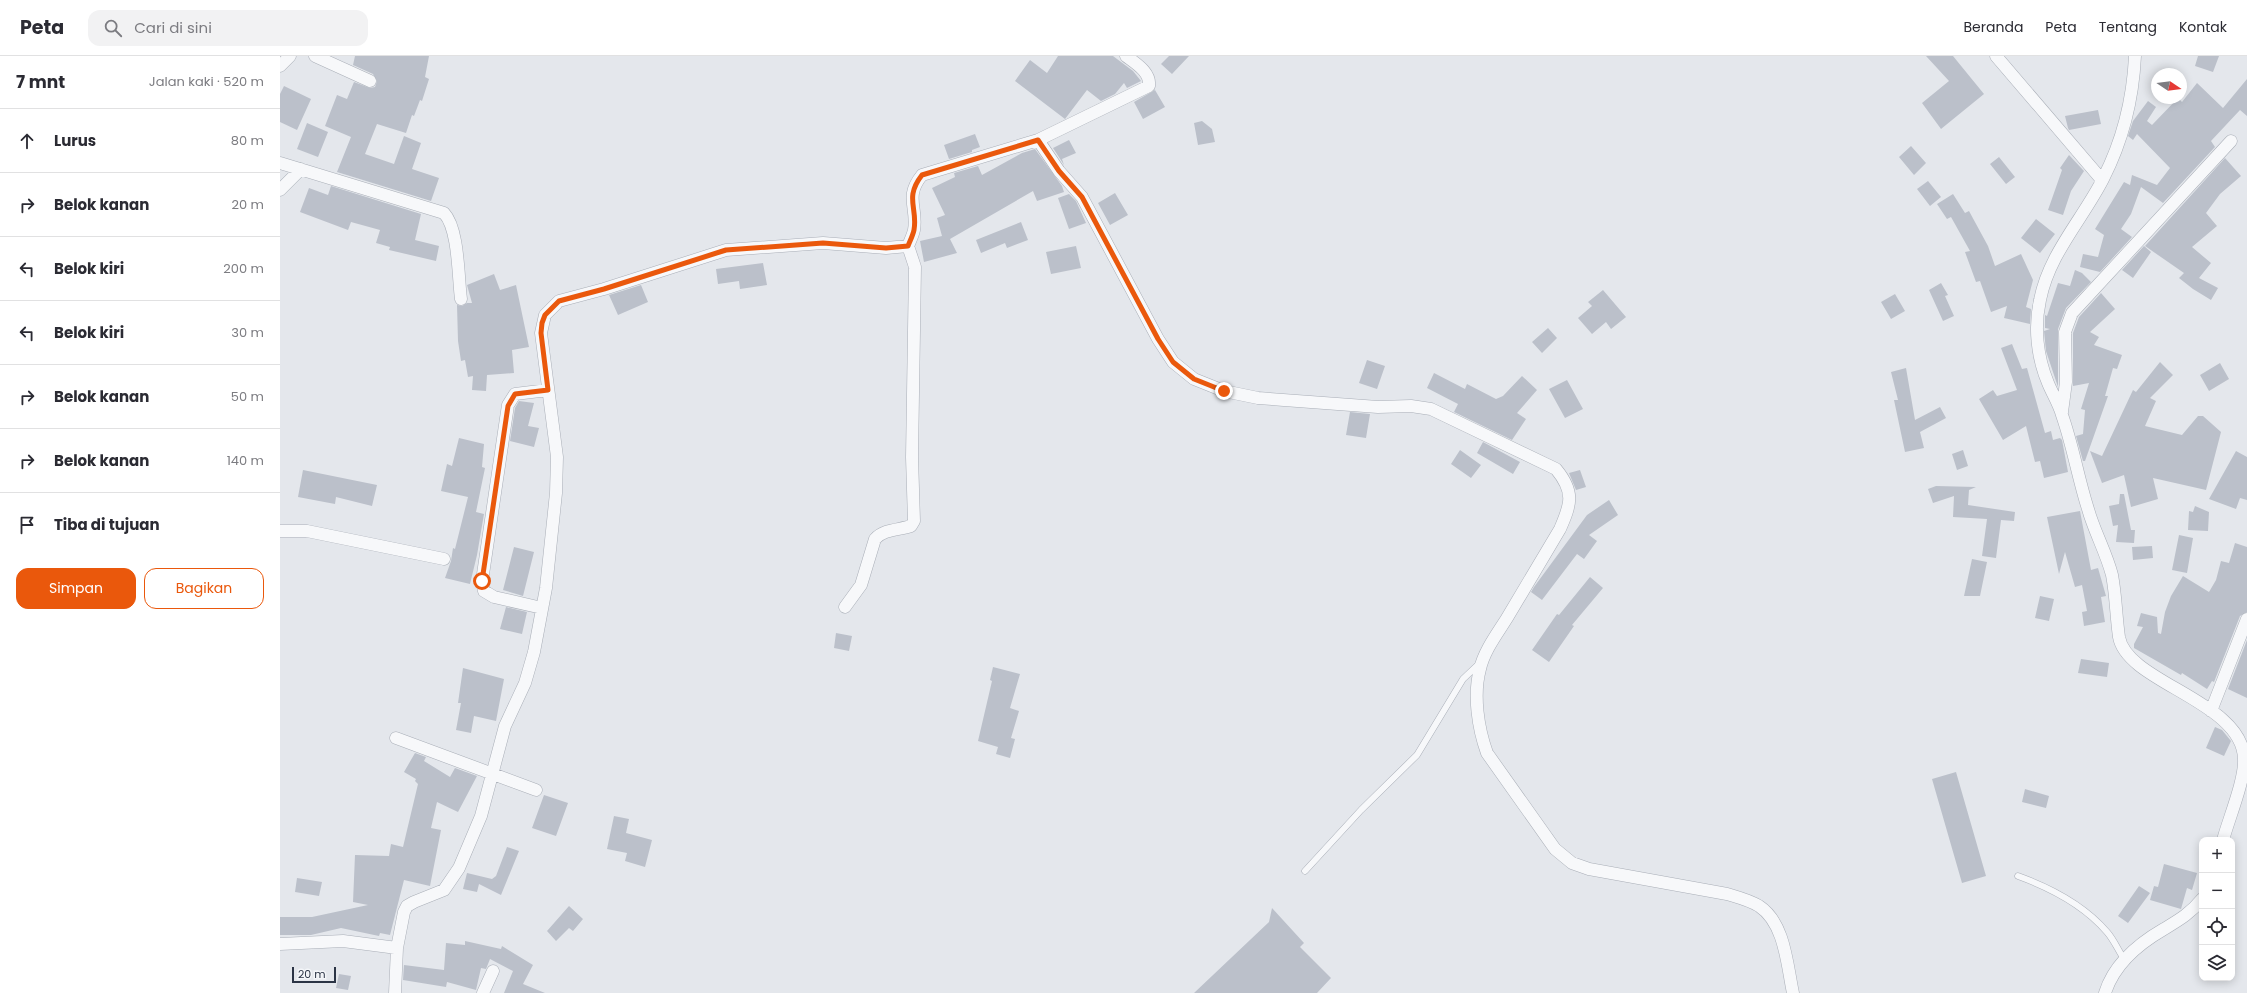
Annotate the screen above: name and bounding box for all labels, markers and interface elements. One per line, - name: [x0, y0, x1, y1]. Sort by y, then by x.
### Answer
- search box: [88, 10, 368, 46]
- text: Peta: [20, 14, 64, 41]
- icon: search: [102, 17, 124, 39]
- text: Cari di sini: [134, 17, 212, 38]
- text: Beranda: [1964, 17, 2023, 37]
- text: Peta: [2045, 17, 2077, 37]
- text: Tentang: [2099, 17, 2157, 37]
- text: Kontak: [2179, 17, 2227, 37]
- north arrow: [2151, 68, 2187, 104]
- text: 7 mnt: [16, 70, 65, 94]
- text: Jalan kaki · 520 m: [149, 72, 264, 91]
- icon: ahead: [16, 130, 38, 152]
- text: Lurus: [54, 130, 96, 151]
- text: 80 m: [231, 131, 264, 150]
- icon: right: [16, 194, 38, 216]
- text: Belok kanan: [54, 194, 149, 215]
- text: 20 m: [231, 195, 264, 214]
- icon: left: [16, 258, 38, 280]
- text: Belok kiri: [54, 258, 124, 279]
- text: 200 m: [223, 259, 264, 278]
- icon: left: [16, 322, 38, 344]
- text: Belok kiri: [54, 322, 124, 343]
- text: 30 m: [231, 323, 264, 342]
- route end: [1215, 382, 1233, 400]
- icon: right: [16, 386, 38, 408]
- text: Belok kanan: [54, 386, 149, 407]
- text: 50 m: [231, 387, 264, 406]
- icon: right: [16, 450, 38, 472]
- text: Belok kanan: [54, 450, 149, 471]
- text: 140 m: [227, 451, 264, 470]
- icon: arrive: [16, 514, 38, 536]
- text: Tiba di tujuan: [54, 514, 160, 535]
- button: Simpan: [16, 568, 136, 609]
- button: Bagikan: [144, 568, 264, 609]
- route start: [473, 572, 491, 590]
- map controls: [2199, 837, 2235, 981]
- button: +: [2199, 837, 2235, 873]
- button: −: [2199, 873, 2235, 909]
- button: locate: [2199, 909, 2235, 945]
- button: layers: [2199, 945, 2235, 981]
- scale bar: [292, 965, 336, 984]
- text: 20 m: [298, 966, 326, 982]

